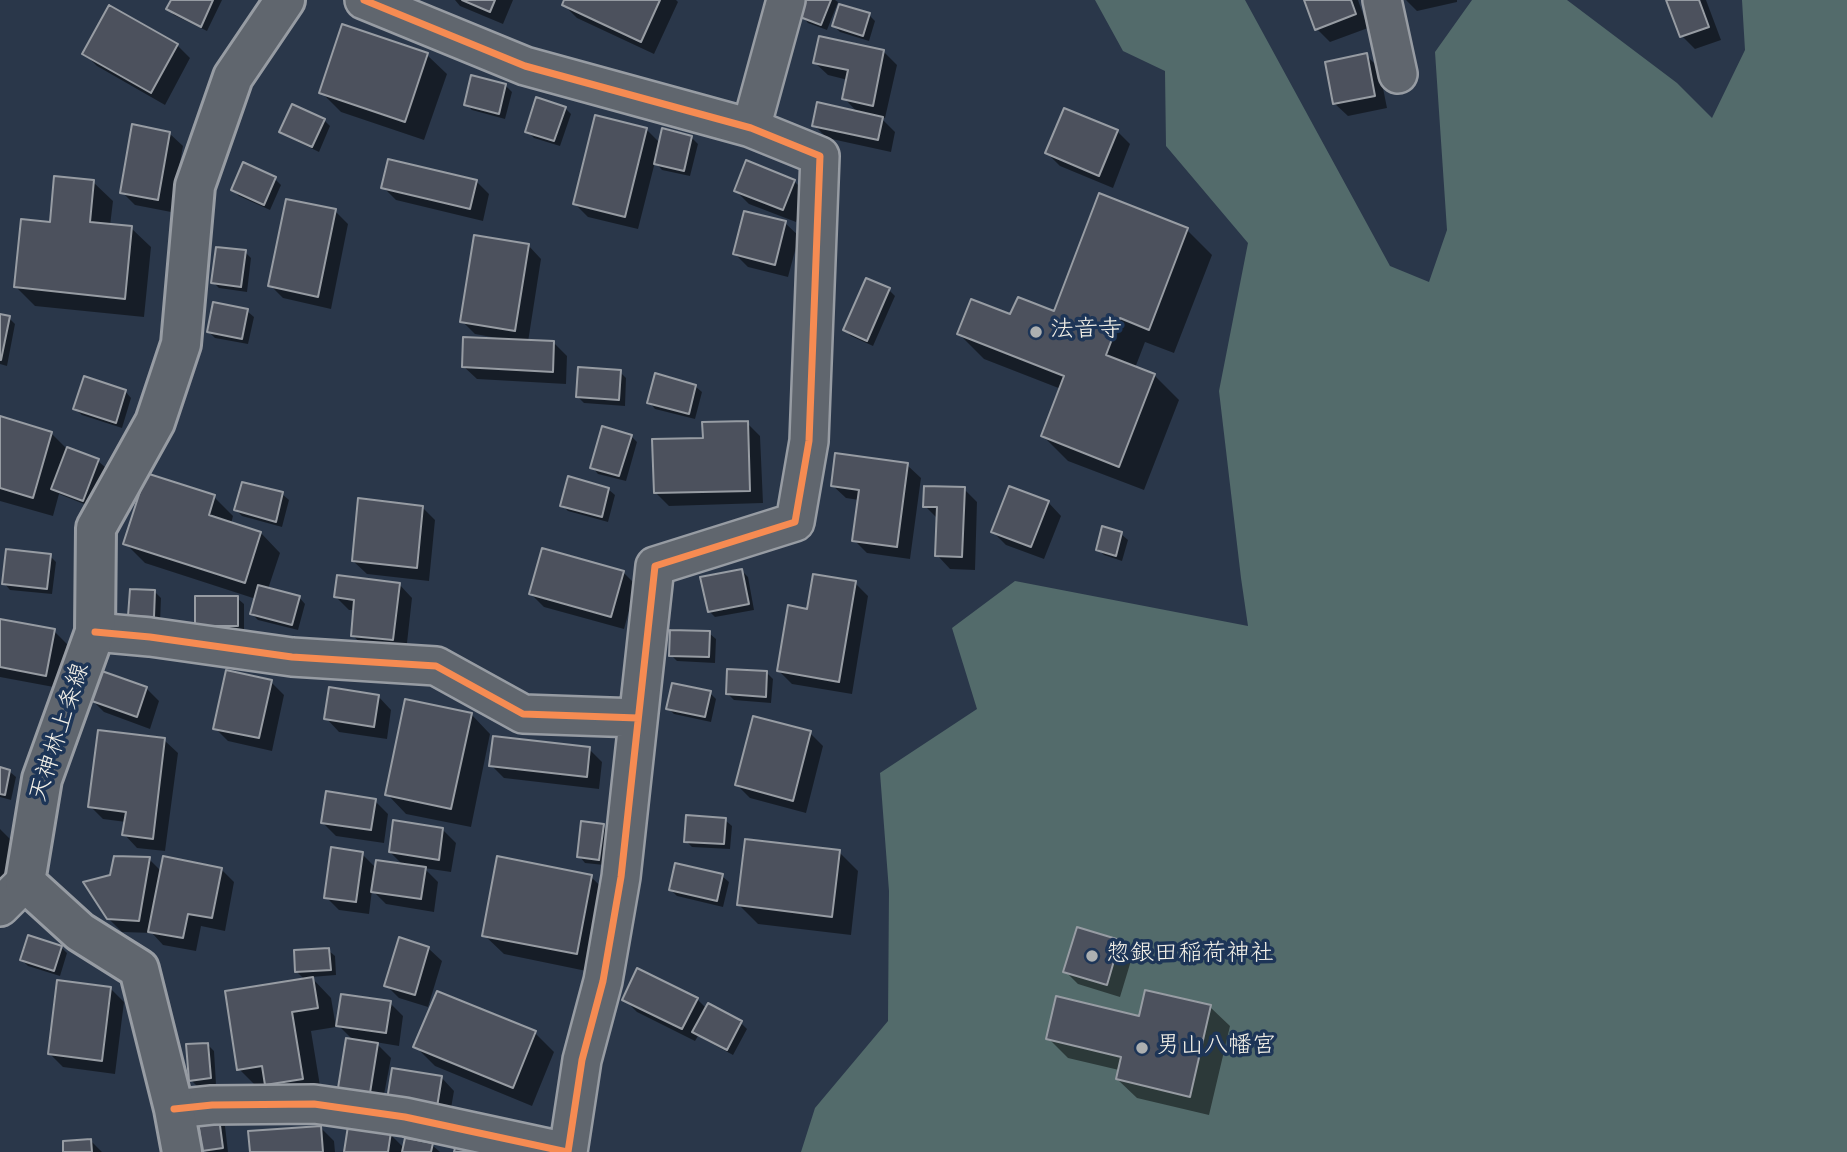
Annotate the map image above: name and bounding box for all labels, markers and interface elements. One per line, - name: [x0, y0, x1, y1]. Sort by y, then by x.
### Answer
- place label: 法音寺: [1050, 318, 1122, 346]
- marker: 法音寺: [1028, 324, 1044, 340]
- street label: 天神林上条線: [26, 660, 98, 806]
- place label: 惣銀田稲荷神社: [1106, 942, 1274, 970]
- marker: 惣銀田稲荷神社: [1084, 948, 1100, 964]
- place label: 男山八幡宮: [1156, 1034, 1276, 1062]
- marker: 男山八幡宮: [1134, 1040, 1150, 1056]

